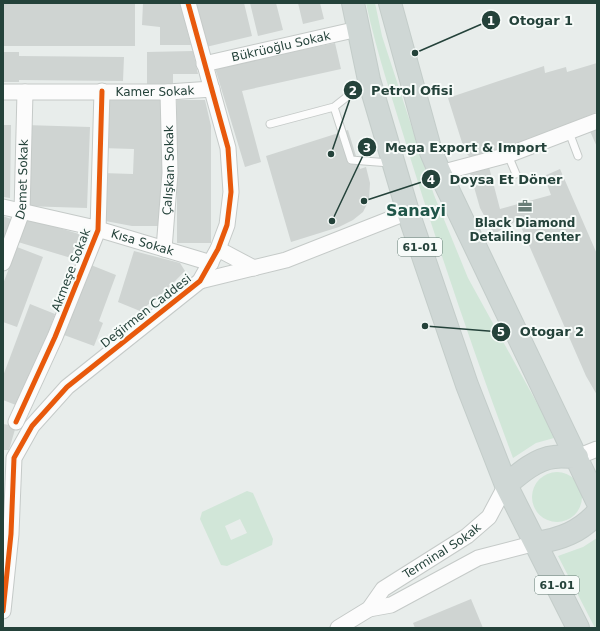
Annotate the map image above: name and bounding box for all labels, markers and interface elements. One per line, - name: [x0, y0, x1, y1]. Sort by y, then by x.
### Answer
- callout: Otogar 1: [481, 8, 581, 33]
- text: Otogar 1: [509, 13, 573, 28]
- text: 1: [487, 14, 495, 28]
- street label: Bükrüoğlu Sokak: [230, 28, 332, 65]
- callout: Petrol Ofisi: [343, 78, 461, 103]
- street label: Kamer Sokak: [116, 83, 195, 99]
- text: Petrol Ofisi: [371, 83, 453, 98]
- text: 2: [349, 84, 357, 98]
- street label: Çalışkan Sokak: [160, 125, 177, 216]
- callout: Mega Export & Import: [357, 135, 555, 160]
- street label: Demet Sokak: [13, 139, 31, 222]
- text: Mega Export & Import: [385, 140, 547, 155]
- text: 3: [363, 141, 371, 155]
- callout: Doysa Et Döner: [421, 167, 570, 192]
- text: Doysa Et Döner: [449, 172, 563, 187]
- text: 4: [427, 173, 435, 187]
- office icon: Black Diamond Detailing Center: [517, 198, 533, 214]
- district label: Sanayi: [386, 201, 446, 220]
- place label: Black Diamond Detailing Center: [470, 216, 581, 244]
- street label: Kısa Sokak: [109, 226, 176, 258]
- street label: Akmeşe Sokak: [49, 227, 93, 313]
- road number: 61-01: [398, 238, 442, 256]
- street label: Değirmen Caddesi: [98, 271, 194, 351]
- callout: Otogar 2: [491, 319, 592, 344]
- text: Otogar 2: [520, 324, 584, 339]
- text: 5: [497, 325, 505, 339]
- street label: Terminal Sokak: [399, 520, 484, 582]
- road number: 61-01: [535, 576, 579, 594]

